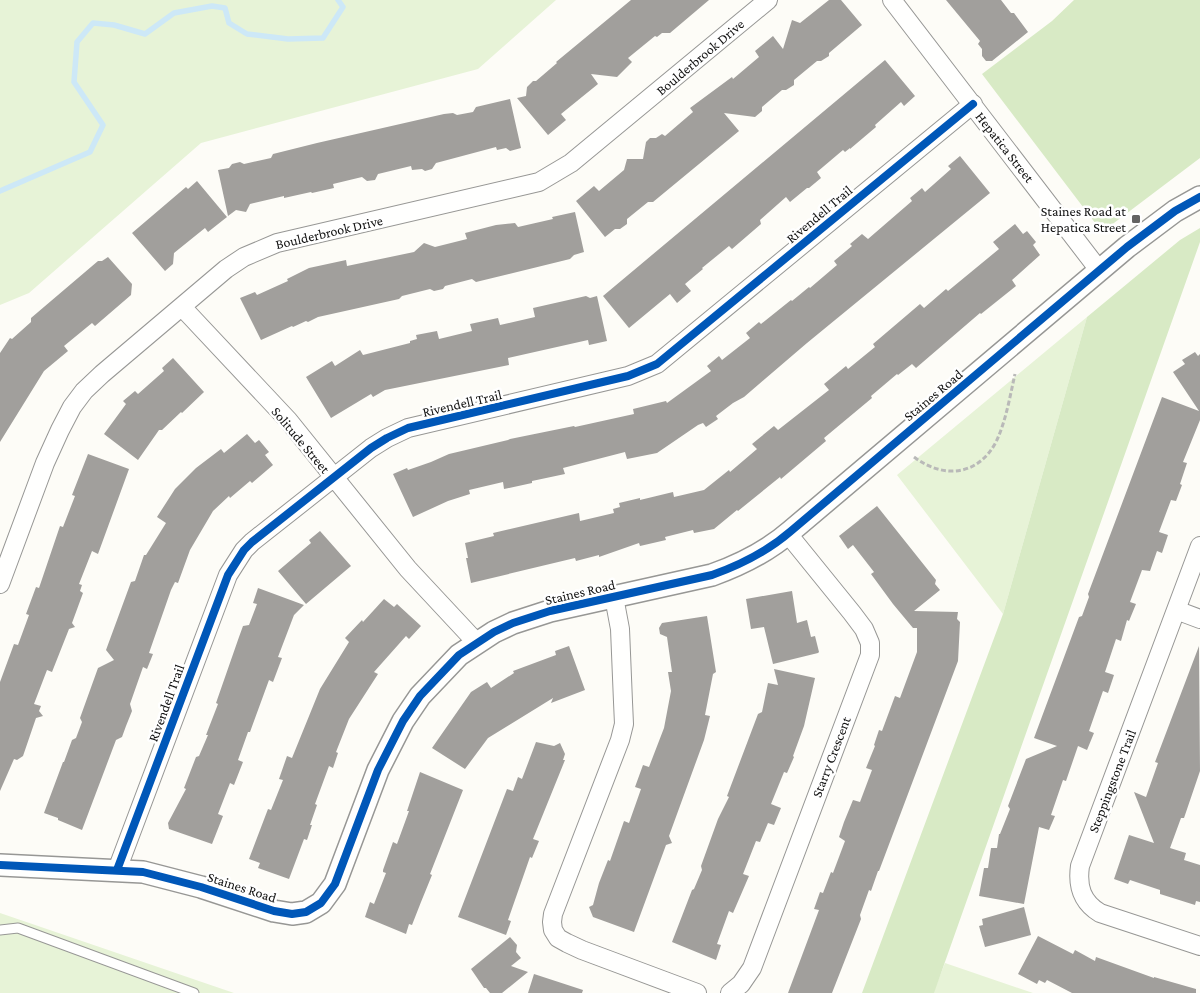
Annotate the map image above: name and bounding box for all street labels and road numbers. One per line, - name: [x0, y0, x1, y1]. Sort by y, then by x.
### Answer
- street label: Boulderbrook Drive: [653, 16, 747, 98]
- street label: Hepatica Street: [972, 109, 1038, 186]
- street label: Rivendell Trail: [783, 182, 855, 246]
- street label: Boulderbrook Drive: [274, 212, 384, 252]
- street label: Staines Road: [900, 366, 966, 424]
- street label: Rivendell Trail: [421, 386, 504, 420]
- street label: Solitude Street: [269, 404, 334, 477]
- street label: Staines Road: [543, 576, 617, 608]
- street label: Rivendell Trail: [145, 662, 187, 744]
- street label: Starry Crescent: [808, 714, 854, 800]
- street label: Steppingstone Trail: [1085, 727, 1139, 835]
- street label: Staines Road: [206, 868, 279, 906]

